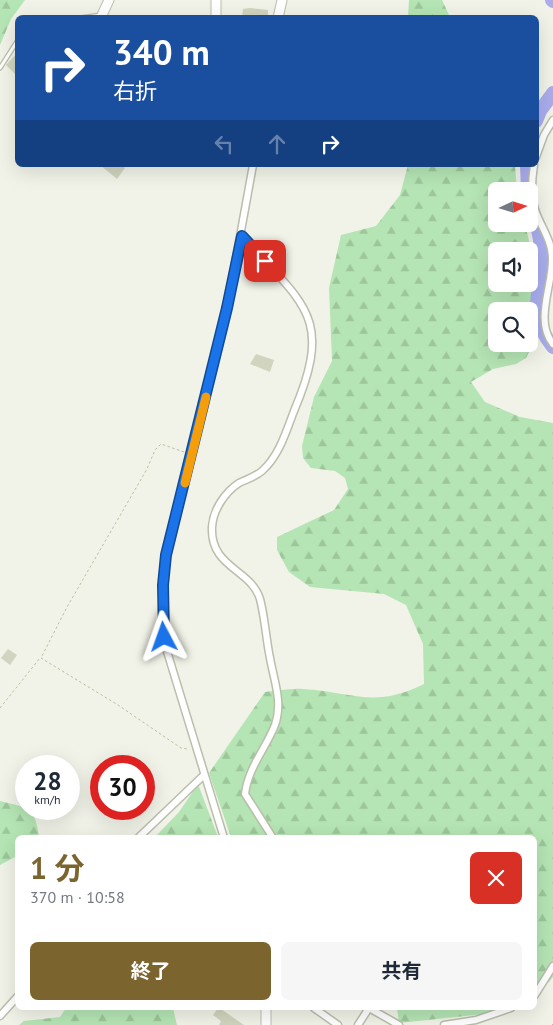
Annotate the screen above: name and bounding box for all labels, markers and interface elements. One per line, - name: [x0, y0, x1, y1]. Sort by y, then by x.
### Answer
- text: 340 m: [113, 29, 210, 75]
- icon: right: [30, 35, 95, 100]
- text: 右折: [113, 77, 157, 105]
- icon: left: [210, 130, 238, 158]
- icon: ahead: [263, 130, 291, 158]
- icon: right: [316, 130, 344, 158]
- north arrow: [488, 182, 538, 232]
- map controls: [488, 182, 538, 352]
- pin: [244, 240, 286, 282]
- button: sound: [488, 242, 538, 292]
- icon: arrive: [251, 247, 279, 275]
- button: search: [488, 302, 538, 352]
- position arrow: [137, 610, 189, 662]
- speed limit sign: 30: [90, 755, 155, 820]
- text: 28: [33, 765, 62, 797]
- text: km/h: [34, 792, 61, 807]
- text: 1 分: [30, 848, 85, 887]
- button: close: [470, 852, 522, 904]
- text: 370 m · 10:58: [30, 887, 125, 907]
- button: 終了: [30, 942, 271, 1000]
- button: 共有: [281, 942, 522, 1000]

